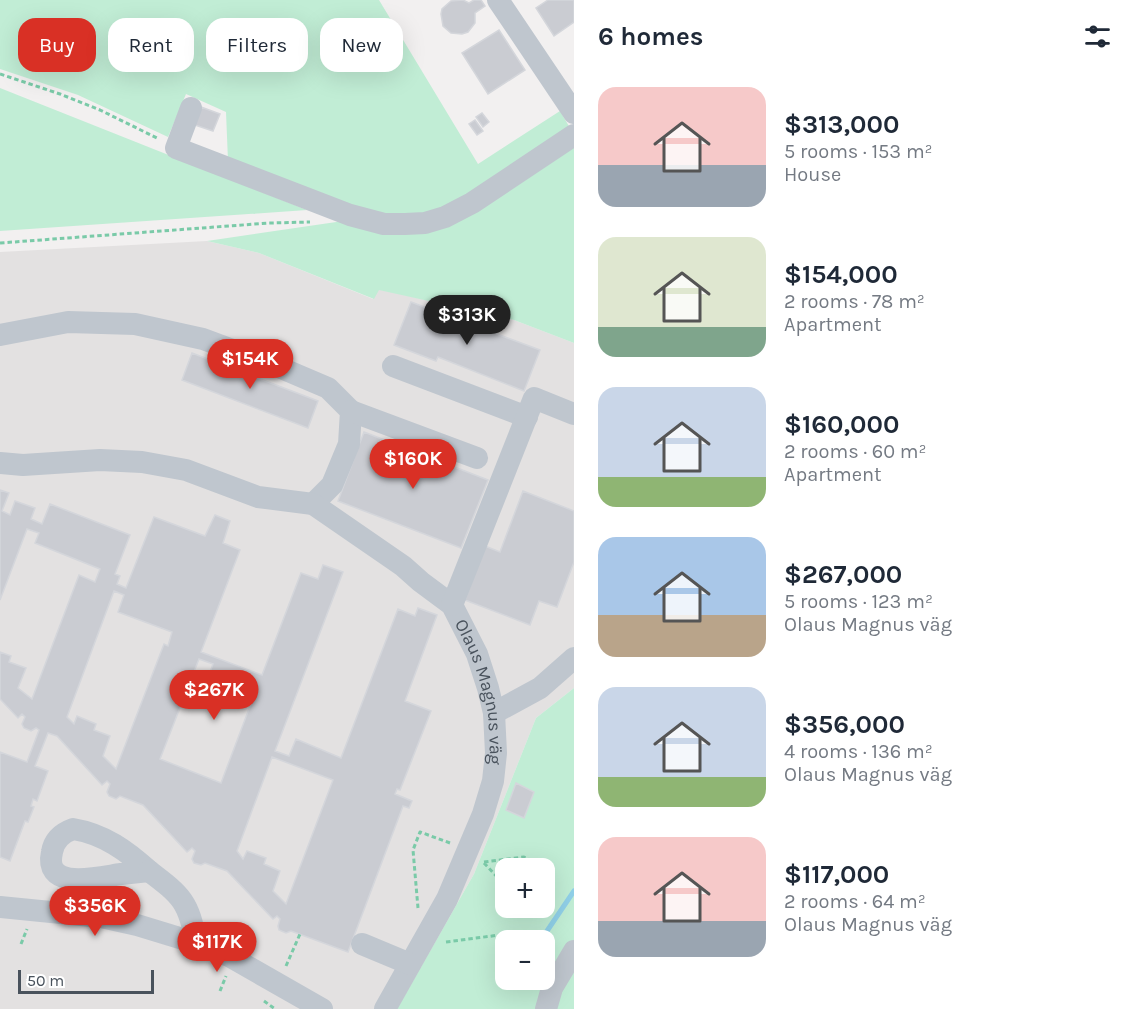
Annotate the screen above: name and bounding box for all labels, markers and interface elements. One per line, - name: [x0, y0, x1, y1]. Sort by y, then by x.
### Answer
- chip: Buy: [18, 18, 96, 72]
- chip: Rent: [108, 18, 194, 72]
- chip: Filters: [206, 18, 308, 72]
- chip: New: [320, 18, 403, 72]
- icon: filters: [1081, 20, 1114, 53]
- text: 6 homes: [598, 21, 703, 52]
- text: $313,000: [784, 109, 899, 140]
- icon: home: [646, 111, 718, 183]
- text: 5 rooms · 153 m²: [784, 140, 933, 163]
- text: House: [784, 163, 841, 186]
- text: $154,000: [784, 259, 898, 290]
- icon: home: [646, 261, 718, 333]
- text: 2 rooms · 78 m²: [784, 290, 925, 313]
- pin: $313K: [425, 295, 509, 346]
- text: $313K: [438, 303, 496, 326]
- text: Apartment: [784, 313, 882, 336]
- pin: $154K: [208, 339, 292, 390]
- text: $154K: [221, 347, 279, 370]
- text: $160,000: [784, 409, 899, 440]
- icon: home: [646, 411, 718, 483]
- pin: $160K: [371, 439, 455, 490]
- text: 2 rooms · 60 m²: [784, 440, 927, 463]
- text: $160K: [384, 447, 442, 470]
- text: Apartment: [784, 463, 882, 486]
- text: $267,000: [784, 559, 902, 590]
- icon: home: [646, 561, 718, 633]
- text: 5 rooms · 123 m²: [784, 590, 933, 613]
- text: Olaus Magnus väg: [784, 613, 952, 636]
- street label: Olaus Magnus väg: [450, 615, 507, 766]
- pin: $267K: [172, 670, 256, 721]
- text: $267K: [183, 678, 245, 701]
- text: $356,000: [784, 709, 905, 740]
- icon: home: [646, 711, 718, 783]
- text: 4 rooms · 136 m²: [784, 740, 933, 763]
- text: Olaus Magnus väg: [784, 763, 952, 786]
- map controls: [495, 858, 555, 990]
- button: +: [495, 858, 555, 918]
- text: $117,000: [784, 859, 889, 890]
- icon: home: [646, 861, 718, 933]
- pin: $356K: [53, 886, 137, 937]
- text: 2 rooms · 64 m²: [784, 890, 926, 913]
- text: $356K: [63, 894, 127, 917]
- text: Olaus Magnus väg: [784, 913, 952, 936]
- pin: $117K: [175, 922, 259, 973]
- text: $117K: [191, 930, 243, 953]
- button: −: [495, 930, 555, 990]
- scale bar: [18, 967, 154, 994]
- text: 50 m: [27, 971, 64, 990]

